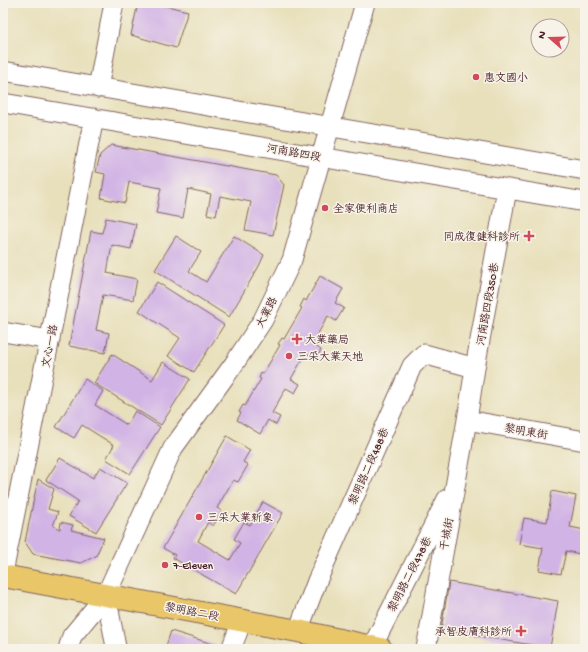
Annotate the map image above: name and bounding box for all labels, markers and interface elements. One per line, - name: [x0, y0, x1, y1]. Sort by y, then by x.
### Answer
- north arrow: [530, 18, 570, 58]
- text: N: [536, 30, 549, 41]
- marker: 惠文國小: [471, 72, 481, 82]
- place label: 惠文國小: [484, 72, 528, 85]
- street label: 河南路四段: [266, 141, 322, 165]
- marker: 全家便利商店: [320, 203, 330, 213]
- place label: 全家便利商店: [333, 203, 399, 216]
- marker: 同成復健科診所: [523, 230, 535, 242]
- place label: 同成復健科診所: [443, 231, 520, 244]
- street label: 河南路四段350巷: [474, 262, 502, 347]
- street label: 大業路: [253, 295, 281, 330]
- street label: 文心一路: [40, 323, 61, 369]
- place label: 大業藥局: [305, 333, 349, 347]
- marker: 大業藥局: [292, 334, 302, 344]
- place label: 三采大業天地: [297, 350, 363, 364]
- marker: 三采大業天地: [284, 351, 294, 361]
- street label: 黎明東街: [503, 421, 550, 443]
- street label: 黎明路二段488巷: [346, 426, 392, 507]
- place label: 三采大業新象: [207, 511, 273, 525]
- marker: 三采大業新象: [194, 512, 204, 522]
- street label: 干城街: [438, 516, 457, 552]
- street label: 黎明路二段478巷: [385, 534, 435, 615]
- marker: 7-Eleven: [160, 560, 170, 570]
- place label: 7-Eleven: [172, 561, 214, 573]
- street label: 黎明路二段: [163, 600, 220, 624]
- marker: 承智皮膚科診所: [515, 625, 527, 637]
- place label: 承智皮膚科診所: [435, 626, 512, 639]

